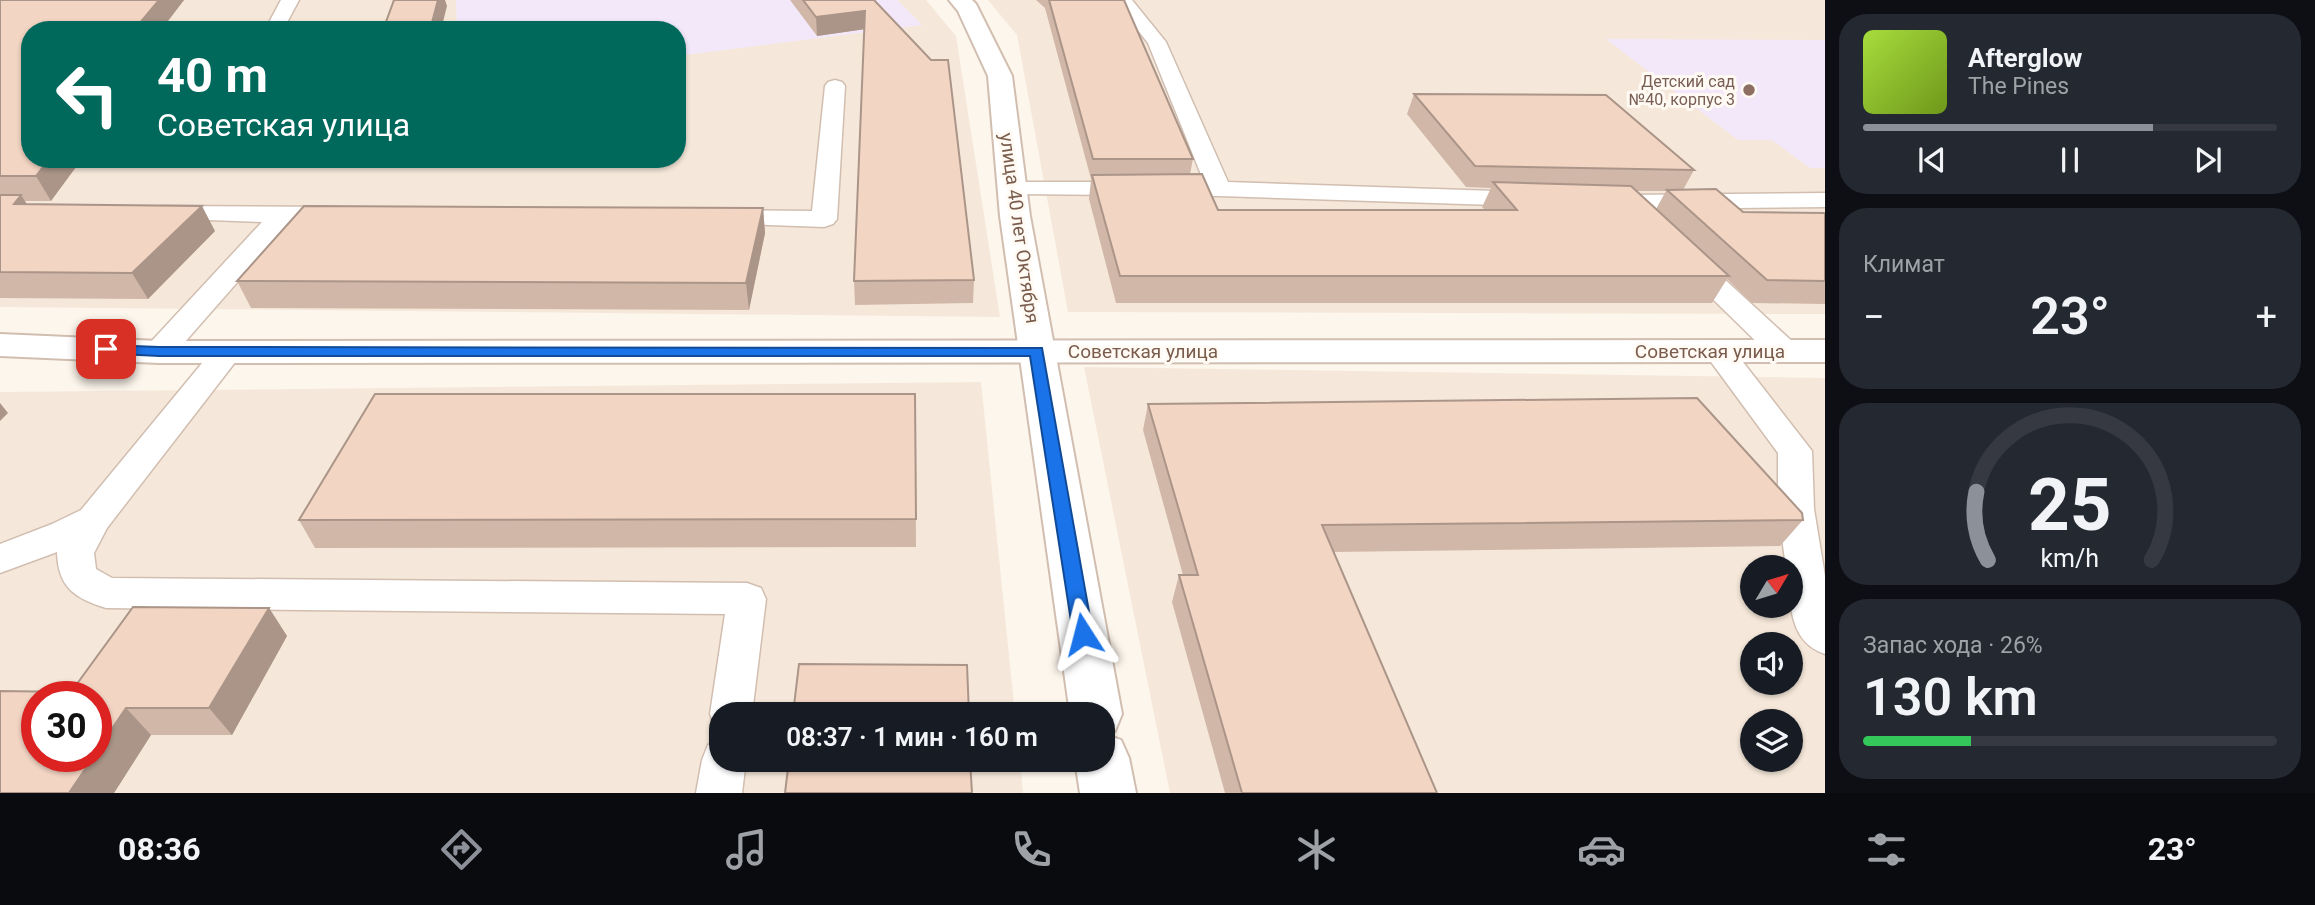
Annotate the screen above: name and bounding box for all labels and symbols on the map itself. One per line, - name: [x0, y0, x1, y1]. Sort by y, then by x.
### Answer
- place label: Детский сад №40, корпус 3: [1629, 72, 1735, 109]
- marker: Детский сад №40, корпус 3: [1741, 82, 1757, 98]
- street label: улица 40 лет Октября: [995, 131, 1044, 325]
- pin: [76, 319, 136, 379]
- street label: Советская улица: [1068, 340, 1218, 363]
- street label: Советская улица: [1635, 340, 1785, 363]
- north arrow: [1740, 555, 1802, 618]
- position arrow: [1046, 597, 1120, 671]
- speed limit sign: 30: [21, 681, 112, 772]

